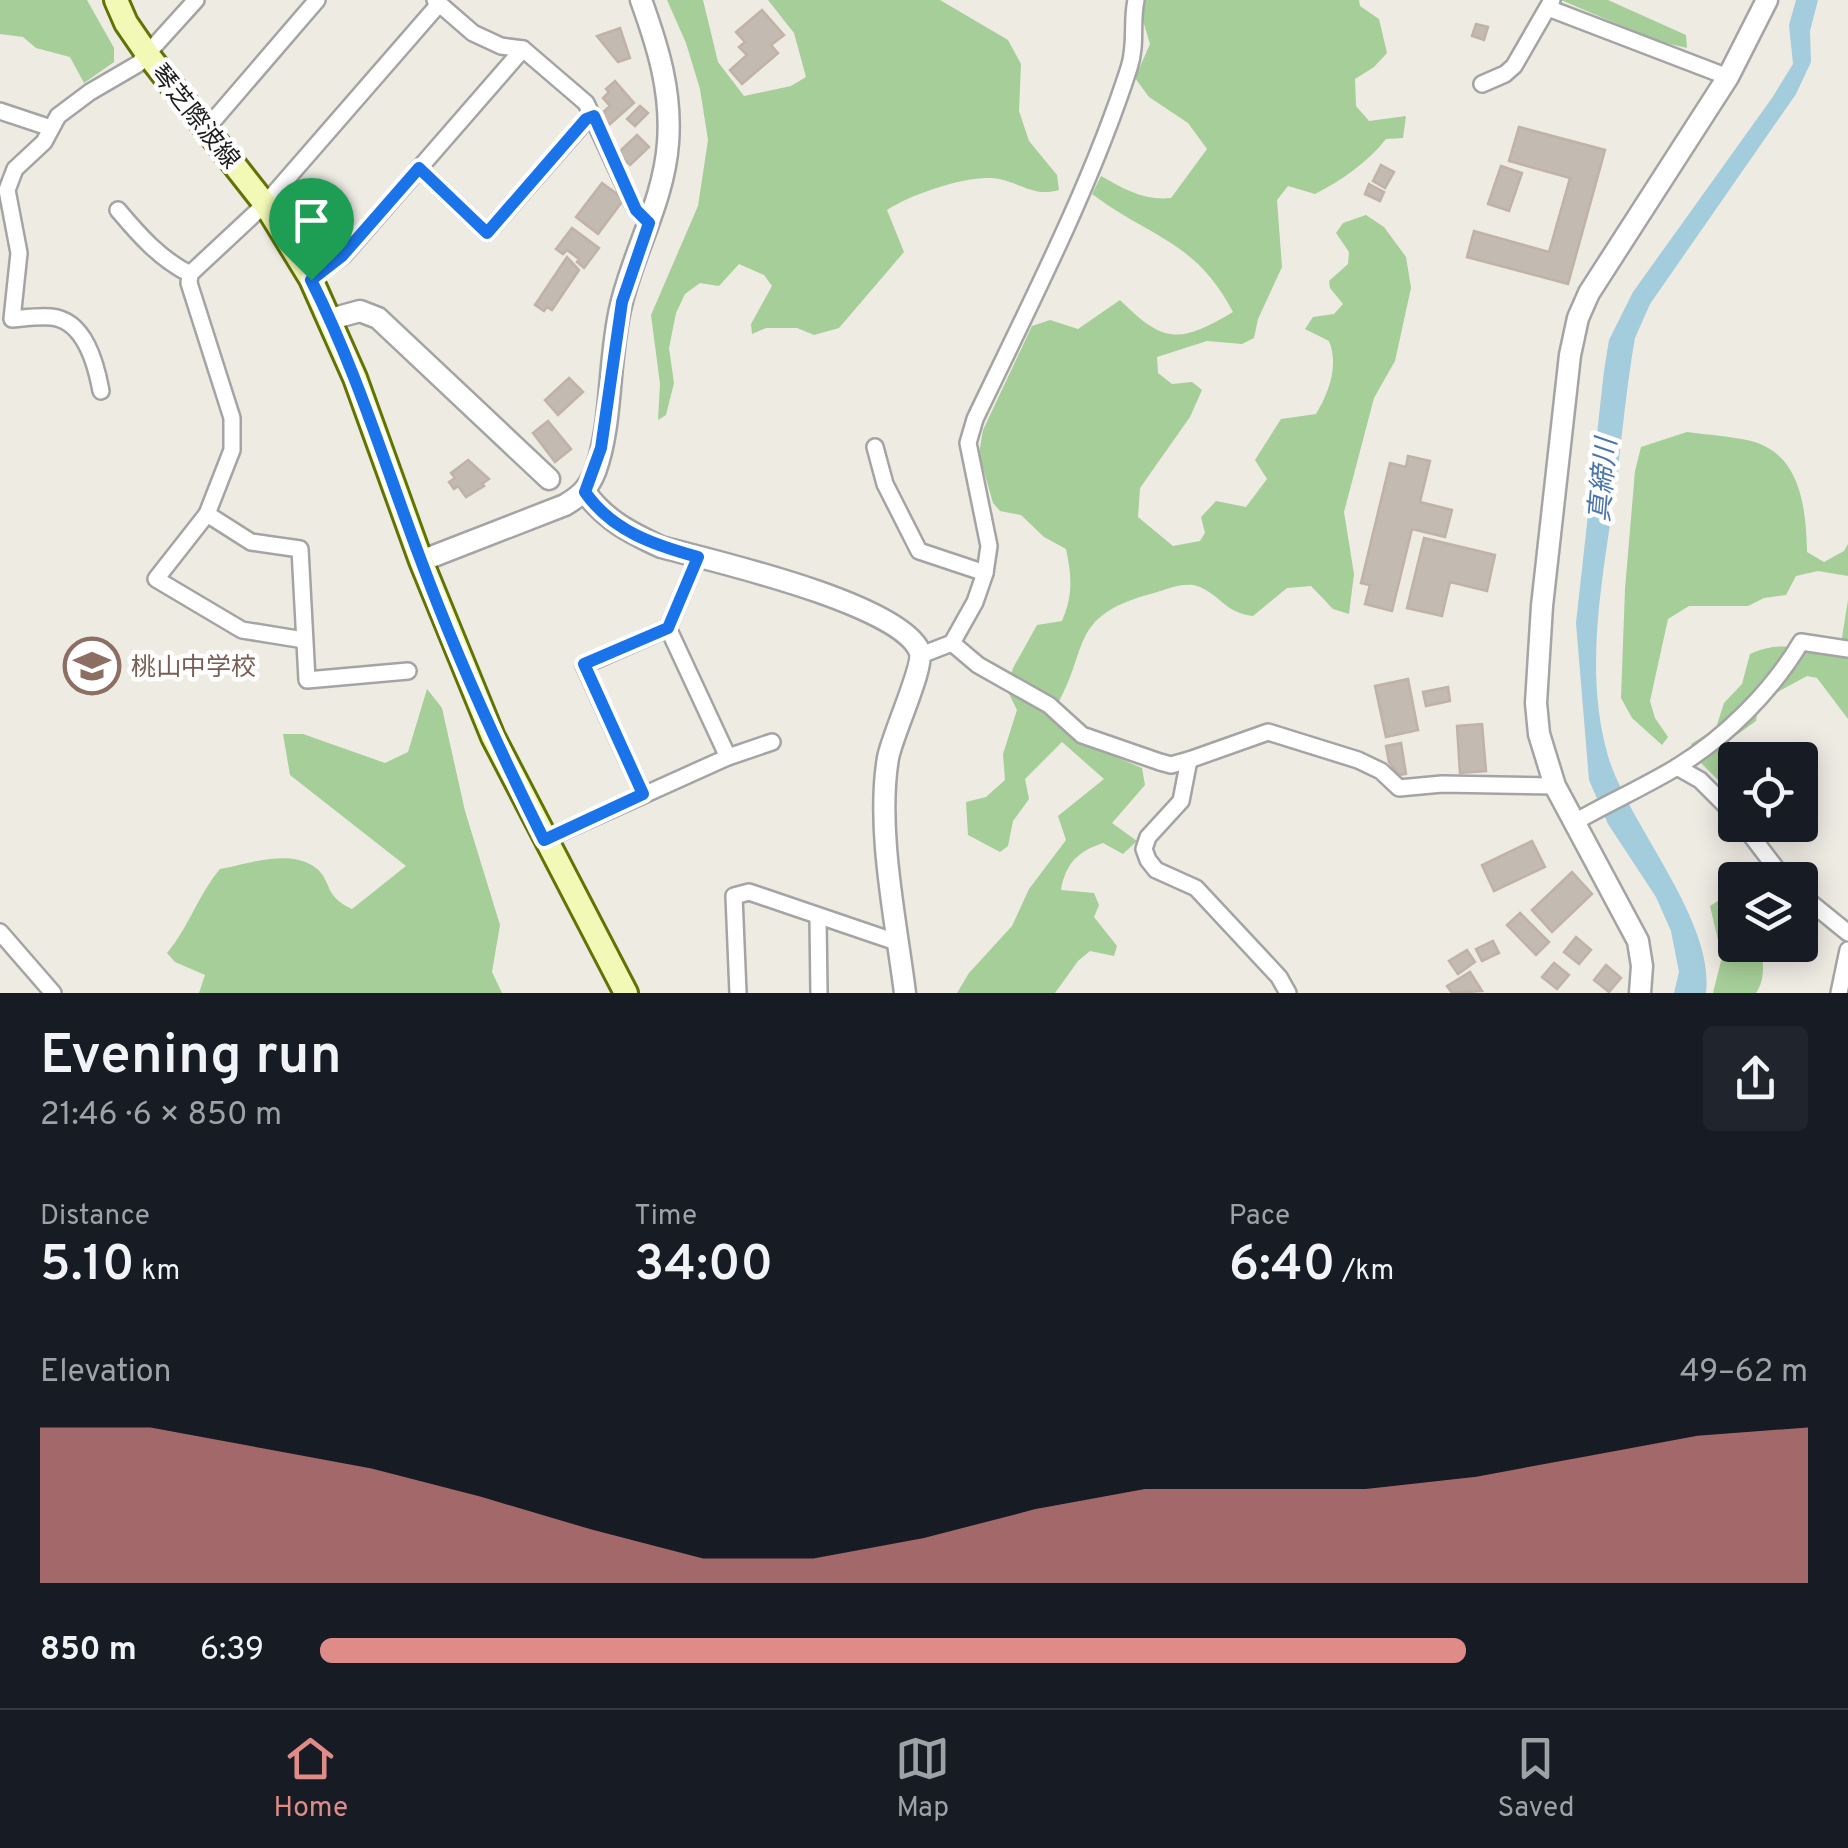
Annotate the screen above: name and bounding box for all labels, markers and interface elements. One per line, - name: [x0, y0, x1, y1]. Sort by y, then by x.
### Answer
- street label: 琴芝際波線: [142, 59, 245, 177]
- pin: [269, 178, 354, 281]
- icon: arrive: [284, 193, 339, 248]
- water label: 真締川: [1583, 434, 1627, 524]
- school or university icon: 桃山中学校: [62, 636, 122, 696]
- place label: 桃山中学校: [131, 653, 256, 685]
- map controls: [1718, 742, 1818, 962]
- button: locate: [1718, 742, 1818, 842]
- button: layers: [1718, 862, 1818, 962]
- text: Evening run: [40, 1023, 342, 1093]
- button: share: [1703, 1026, 1808, 1131]
- text: 21:46 · 6 × 850 m: [40, 1096, 282, 1136]
- text: Distance: [40, 1199, 150, 1235]
- text: Time: [634, 1199, 697, 1235]
- text: Pace: [1229, 1199, 1290, 1235]
- text: 5.10: [40, 1235, 135, 1298]
- text: 34:00: [634, 1235, 773, 1298]
- text: 6:40: [1229, 1235, 1335, 1298]
- text: km: [135, 1254, 180, 1290]
- text: /km: [1335, 1254, 1394, 1290]
- text: Elevation: [40, 1353, 172, 1393]
- text: 49–62 m: [1680, 1353, 1808, 1393]
- text: 850 m: [40, 1631, 137, 1671]
- text: 6:39: [200, 1631, 264, 1671]
- tab: Home: [274, 1731, 348, 1827]
- tab: Map: [895, 1731, 950, 1827]
- tab: Saved: [1497, 1731, 1574, 1827]

